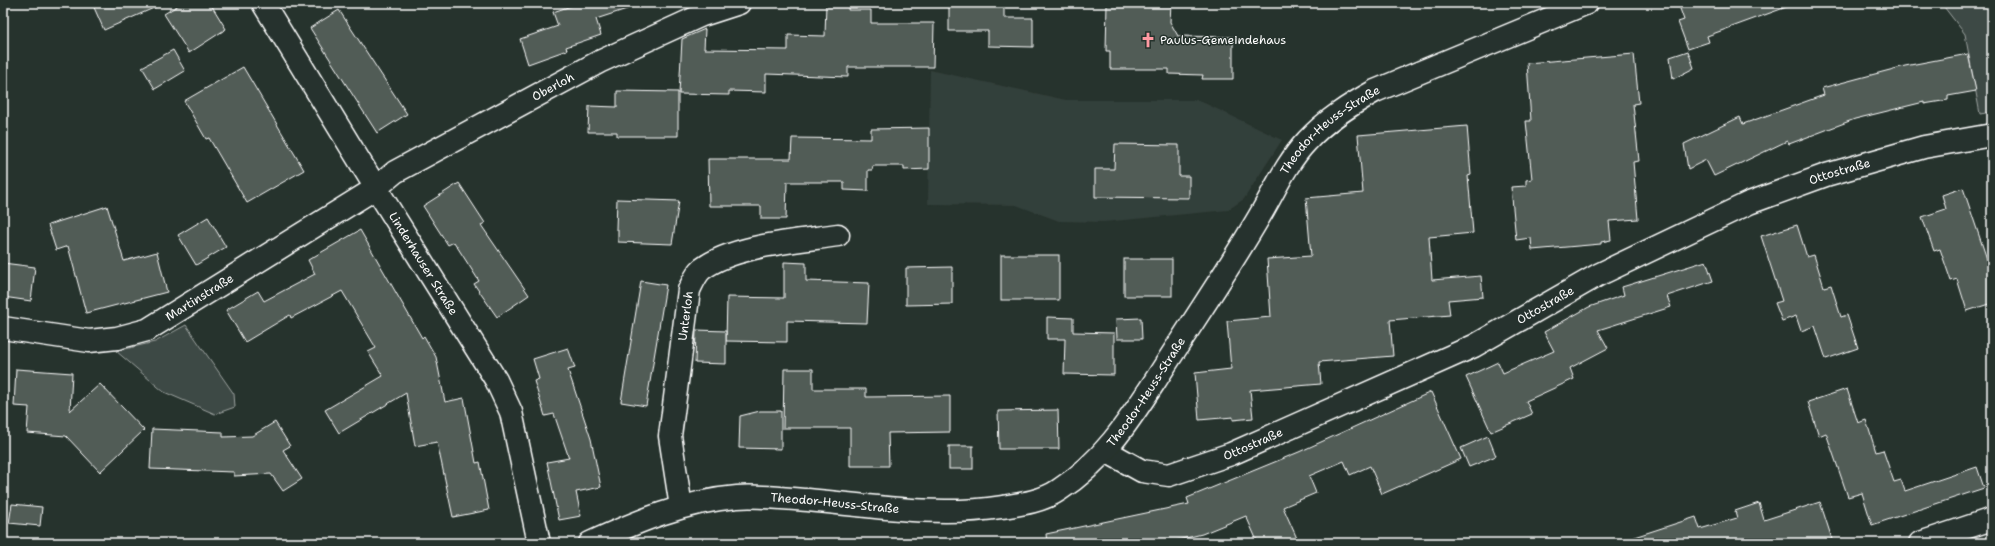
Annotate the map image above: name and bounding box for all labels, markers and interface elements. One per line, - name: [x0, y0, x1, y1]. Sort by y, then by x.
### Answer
- church icon: Paulus-Gemeindehaus: [1139, 31, 1157, 49]
- place label: Paulus-Gemeindehaus: [1160, 32, 1286, 48]
- street label: Oberloh: [529, 69, 577, 105]
- street label: Theodor-Heuss-Straße: [1277, 82, 1382, 177]
- street label: Ottostraße: [1807, 155, 1872, 189]
- street label: Linderhauser Straße: [385, 209, 462, 318]
- street label: Martinstraße: [162, 270, 237, 325]
- street label: Ottostraße: [1514, 282, 1577, 328]
- street label: Unterloh: [674, 290, 697, 342]
- street label: Theodor-Heuss-Straße: [1103, 334, 1189, 450]
- street label: Ottostraße: [1221, 424, 1285, 464]
- street label: Theodor-Heuss-Straße: [770, 489, 900, 517]

